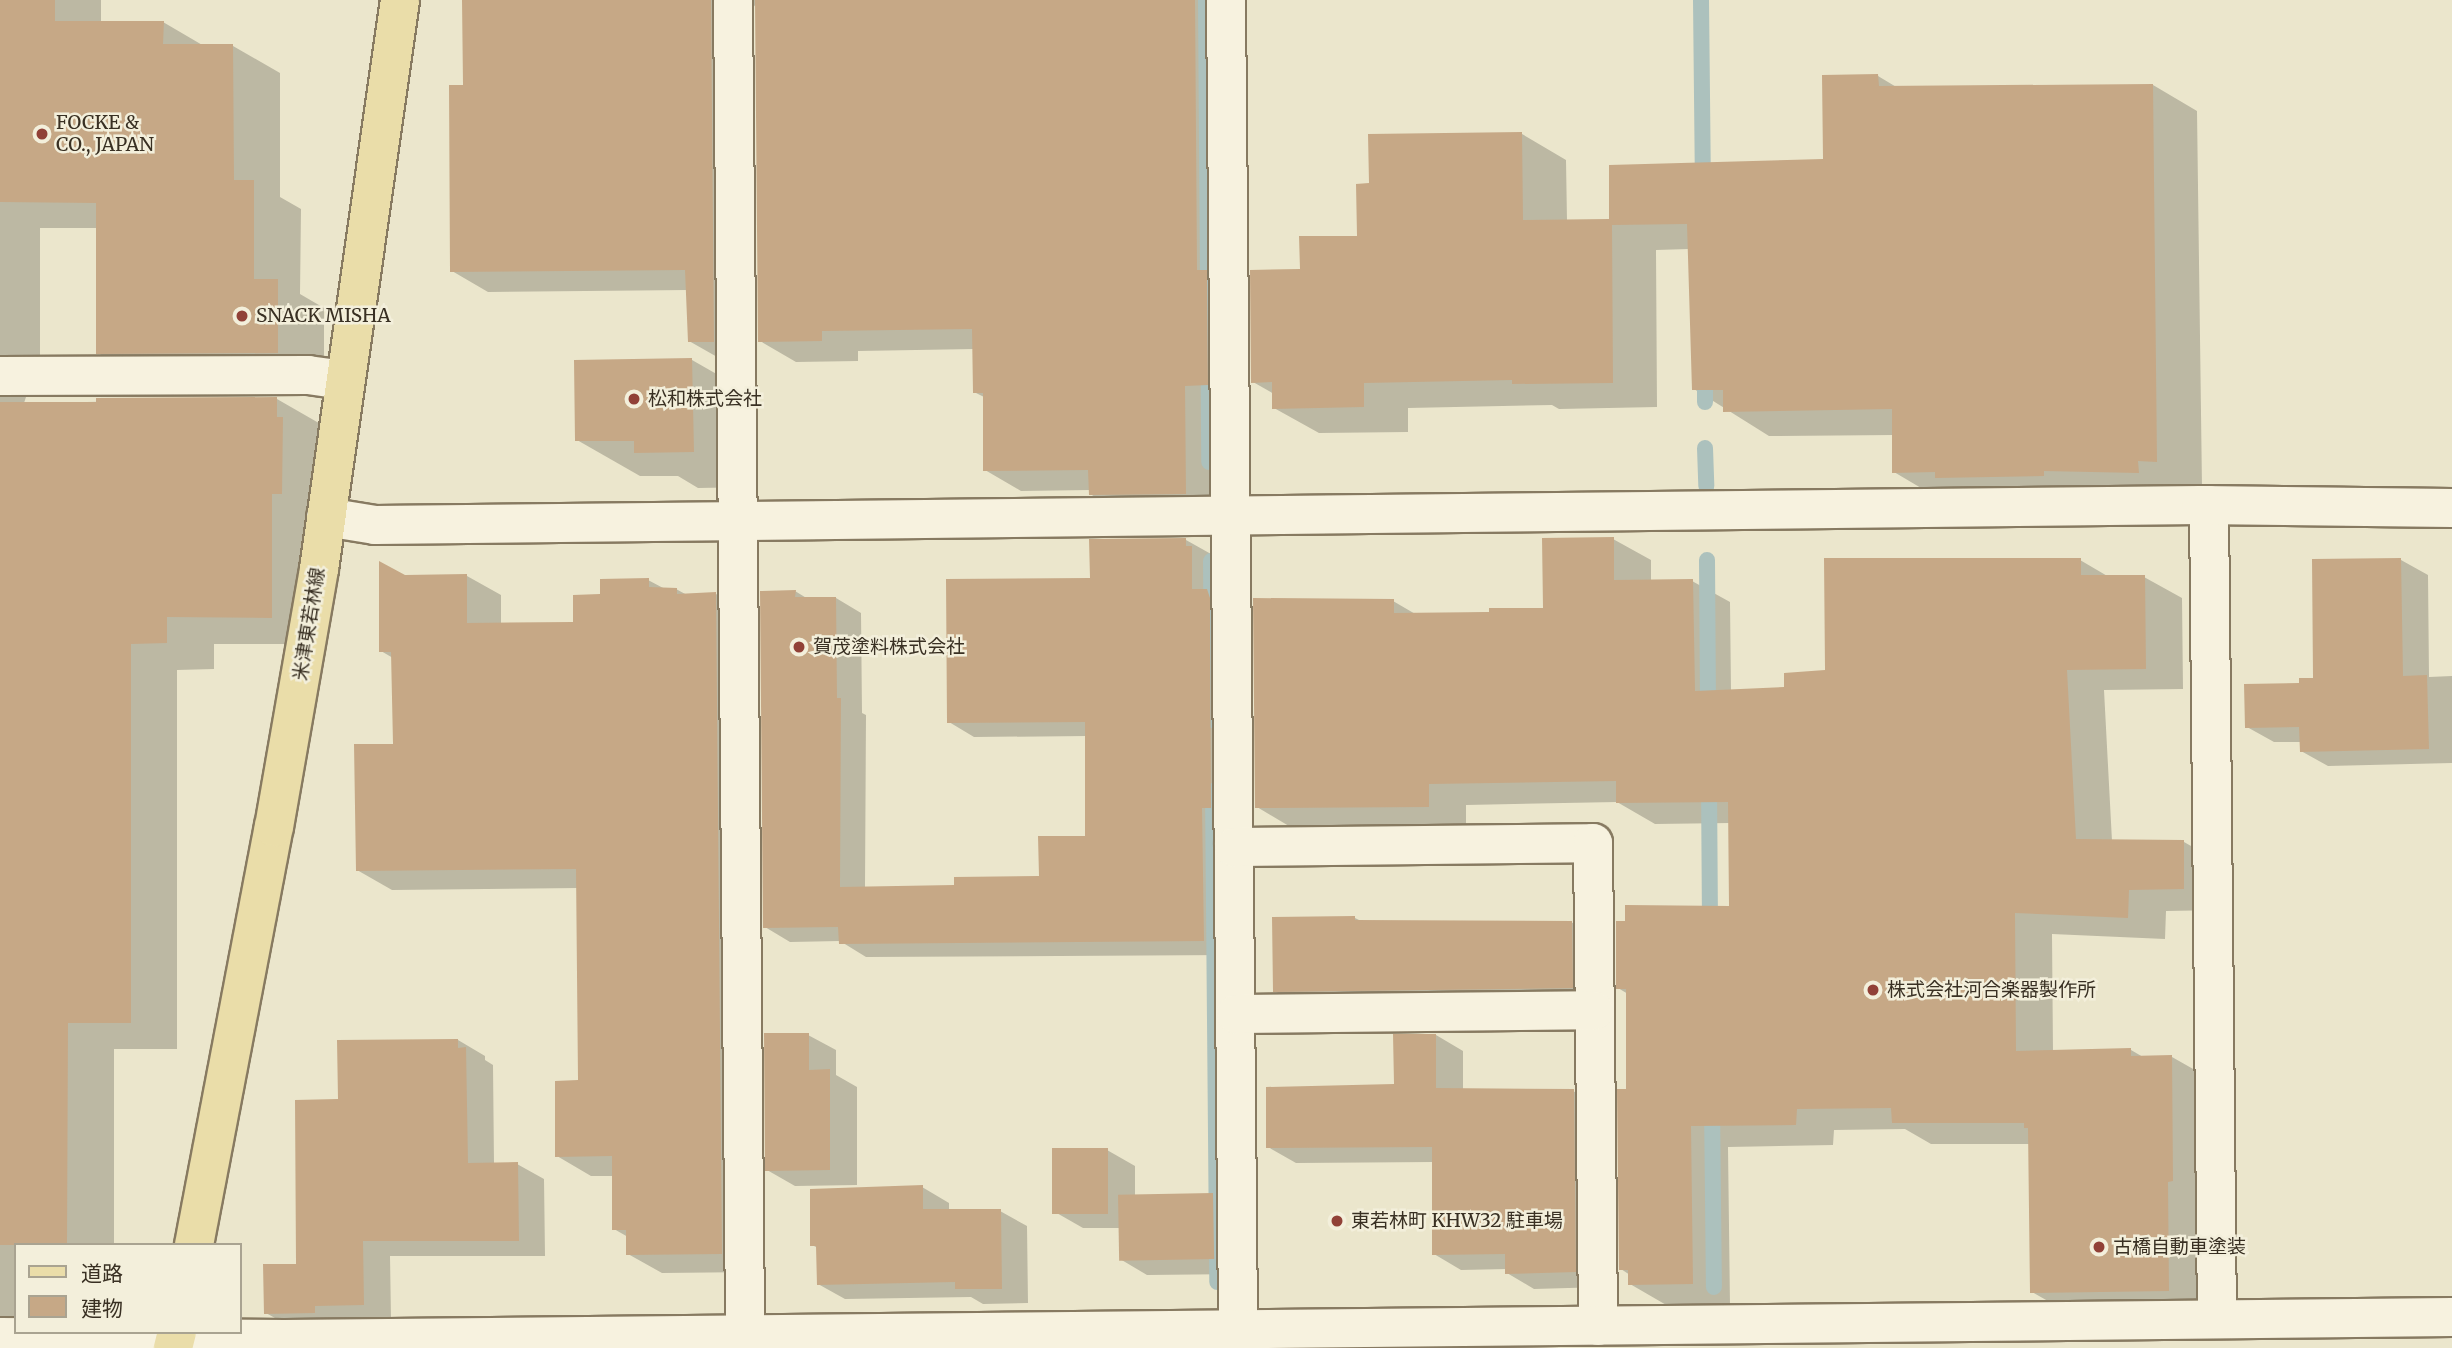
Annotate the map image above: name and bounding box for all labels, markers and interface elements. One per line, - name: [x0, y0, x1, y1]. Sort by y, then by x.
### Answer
- place label: FOCKE & CO., JAPAN: [56, 112, 154, 156]
- marker: FOCKE & CO., JAPAN: [34, 126, 50, 142]
- place label: SNACK MISHA: [256, 305, 391, 327]
- marker: SNACK MISHA: [234, 308, 250, 324]
- place label: 松和株式会社: [648, 388, 762, 410]
- marker: 松和株式会社: [626, 391, 642, 407]
- street label: 米津東若林線: [289, 566, 329, 682]
- place label: 賀茂塗料株式会社: [813, 636, 965, 658]
- marker: 賀茂塗料株式会社: [791, 639, 807, 655]
- place label: 株式会社河合楽器製作所: [1887, 979, 2096, 1001]
- marker: 株式会社河合楽器製作所: [1865, 982, 1881, 998]
- place label: 東若林町 KHW32 駐車場: [1351, 1210, 1563, 1232]
- marker: 東若林町 KHW32 駐車場: [1329, 1213, 1345, 1229]
- place label: 古橋自動車塗装: [2113, 1236, 2246, 1258]
- marker: 古橋自動車塗装: [2091, 1239, 2107, 1255]
- legend: [14, 1243, 242, 1334]
- text: 道路: [81, 1260, 123, 1287]
- text: 建物: [81, 1295, 123, 1322]

